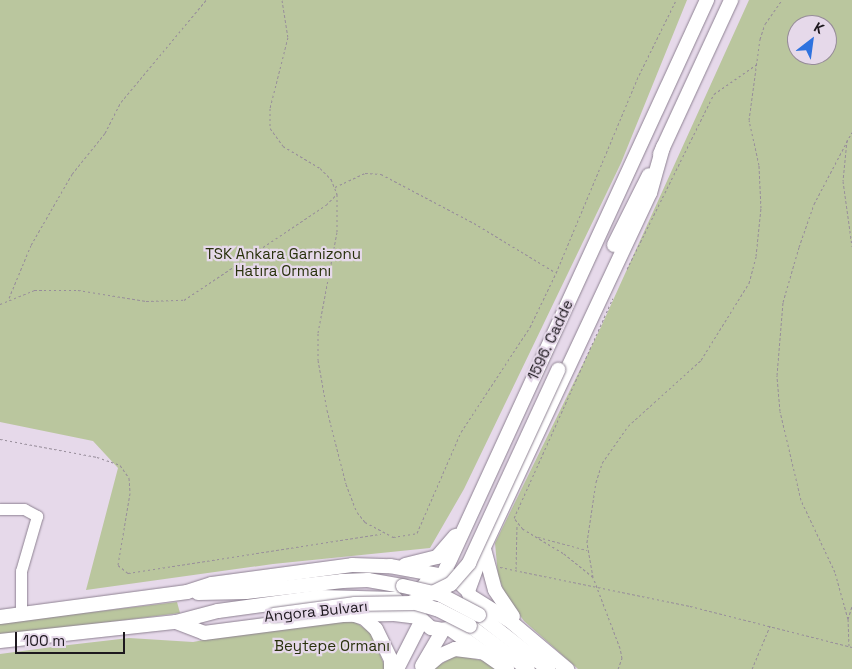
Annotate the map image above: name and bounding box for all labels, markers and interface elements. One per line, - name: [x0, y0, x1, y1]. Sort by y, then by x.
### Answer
- north arrow: [787, 15, 837, 65]
- text: K: [811, 18, 827, 38]
- park label: TSK Ankara Garnizonu Hatıra Ormanı: [205, 244, 361, 279]
- street label: 1596. Cadde: [523, 297, 577, 383]
- street label: Angora Bulvarı: [263, 597, 369, 625]
- scale bar: [18, 622, 128, 654]
- text: 100 m: [23, 631, 65, 650]
- park label: Beytepe Ormanı: [274, 637, 390, 655]

